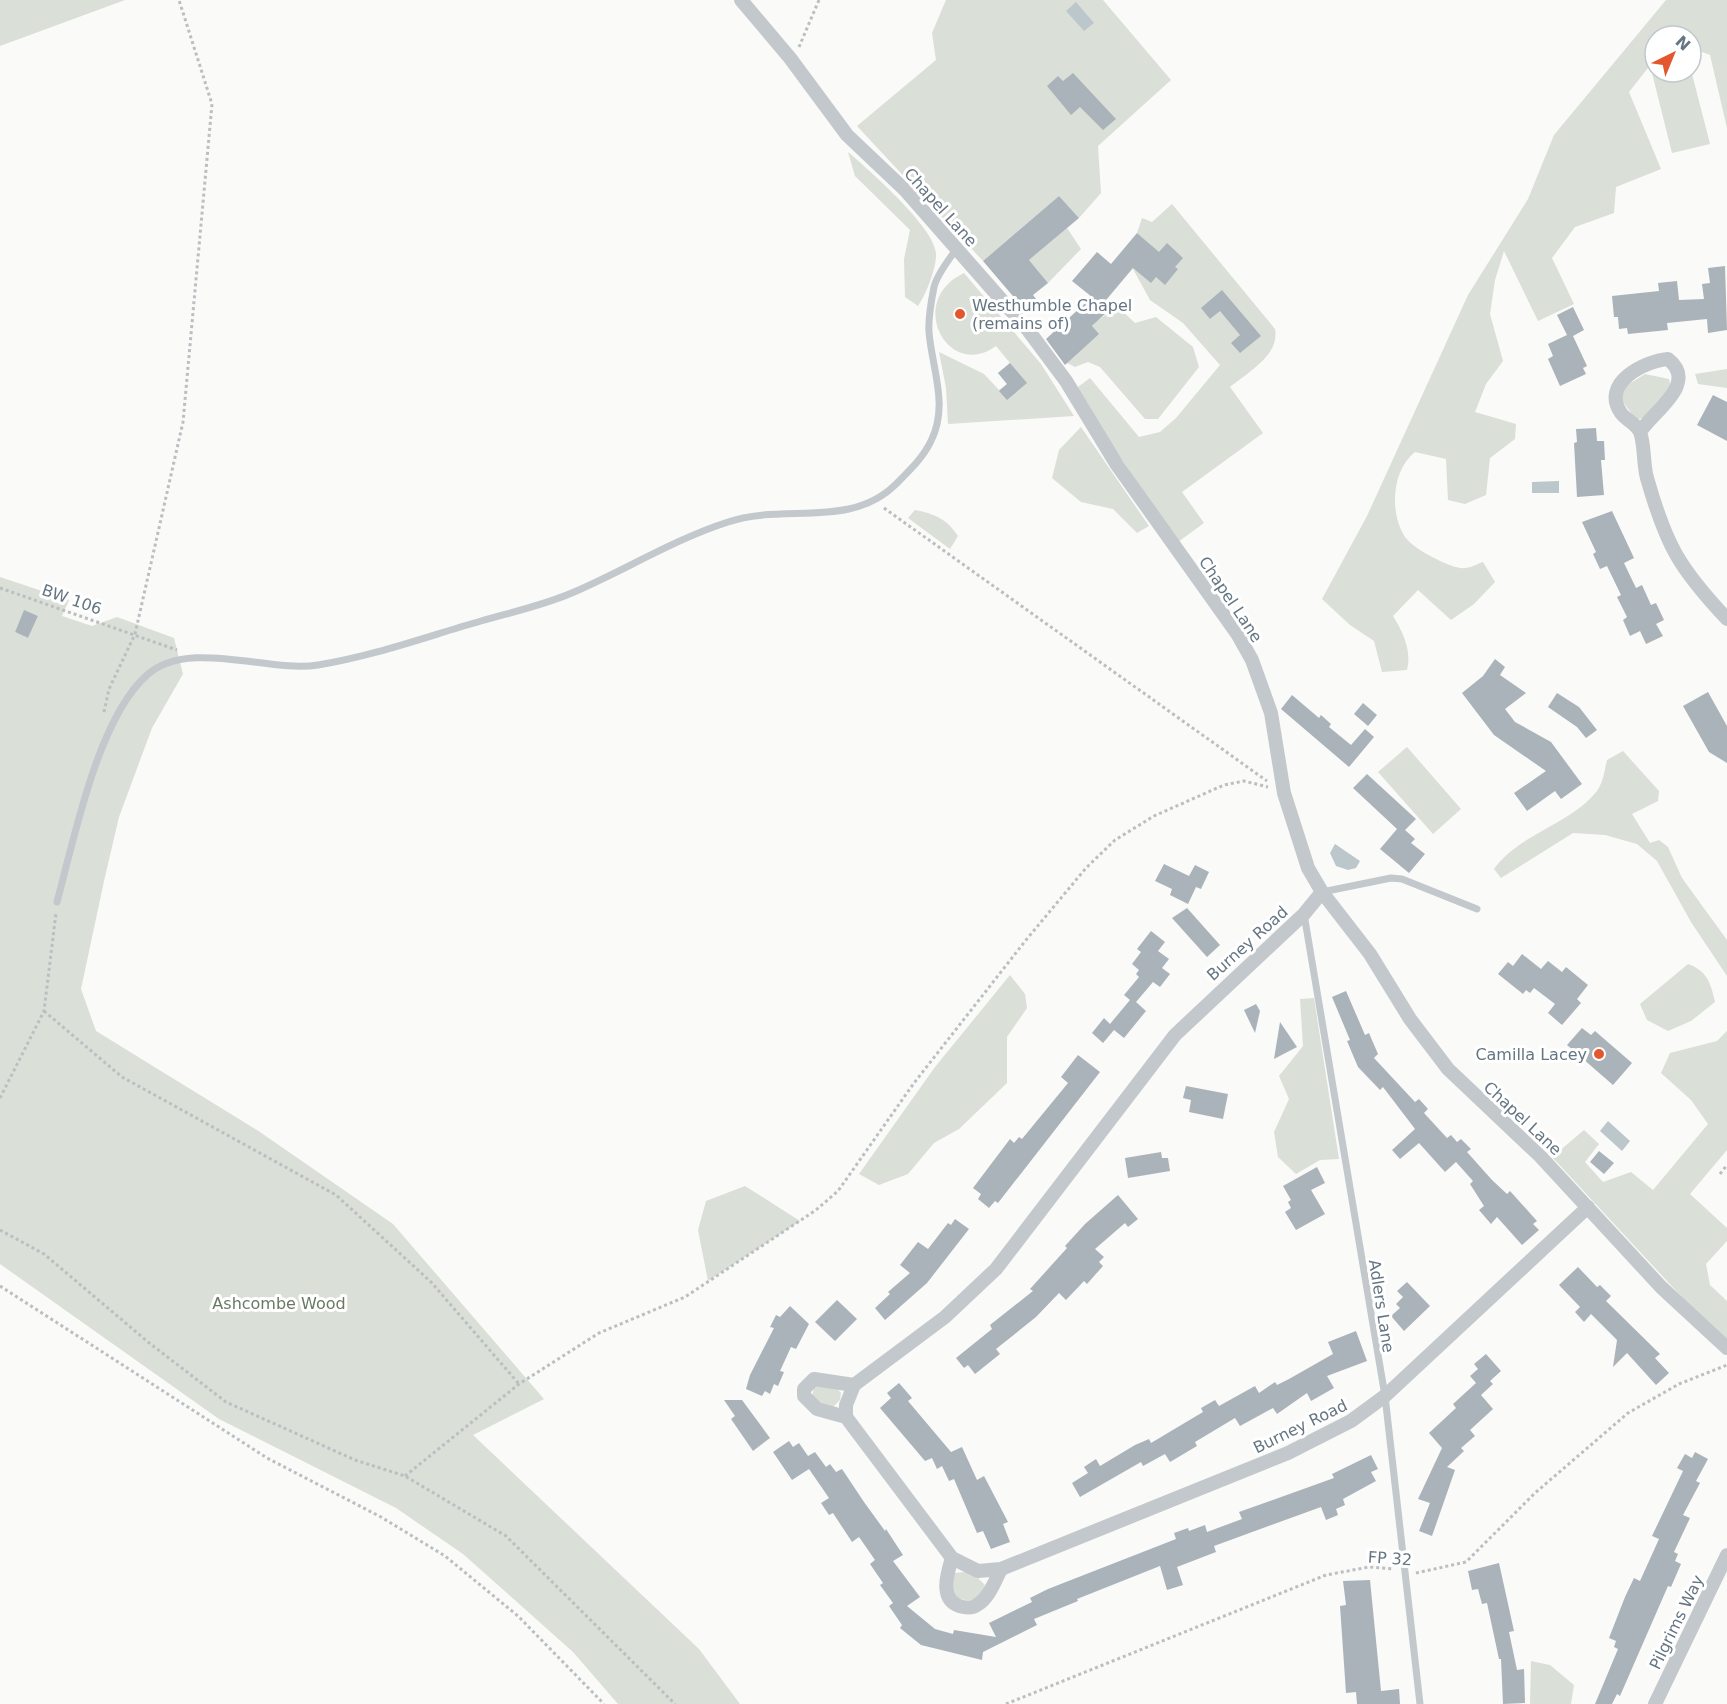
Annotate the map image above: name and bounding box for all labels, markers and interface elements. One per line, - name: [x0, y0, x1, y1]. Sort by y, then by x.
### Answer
- north arrow: [1643, 24, 1703, 84]
- text: N: [1672, 32, 1694, 55]
- street label: Chapel Lane: [900, 164, 981, 251]
- place label: Westhumble Chapel (remains of): [972, 296, 1132, 333]
- marker: Westhumble Chapel (remains of): [953, 307, 967, 321]
- street label: Chapel Lane: [1195, 553, 1266, 646]
- street label: BW 106: [39, 580, 104, 619]
- street label: Burney Road: [1203, 902, 1292, 985]
- place label: Camilla Lacey: [1475, 1045, 1587, 1064]
- marker: Camilla Lacey: [1592, 1047, 1606, 1061]
- street label: Chapel Lane: [1480, 1078, 1565, 1159]
- street label: Adlers Lane: [1365, 1258, 1398, 1354]
- park label: Ashcombe Wood: [212, 1294, 346, 1313]
- street label: Burney Road: [1250, 1396, 1350, 1457]
- street label: FP 32: [1367, 1547, 1413, 1570]
- street label: Pilgrims Way: [1645, 1572, 1707, 1672]

